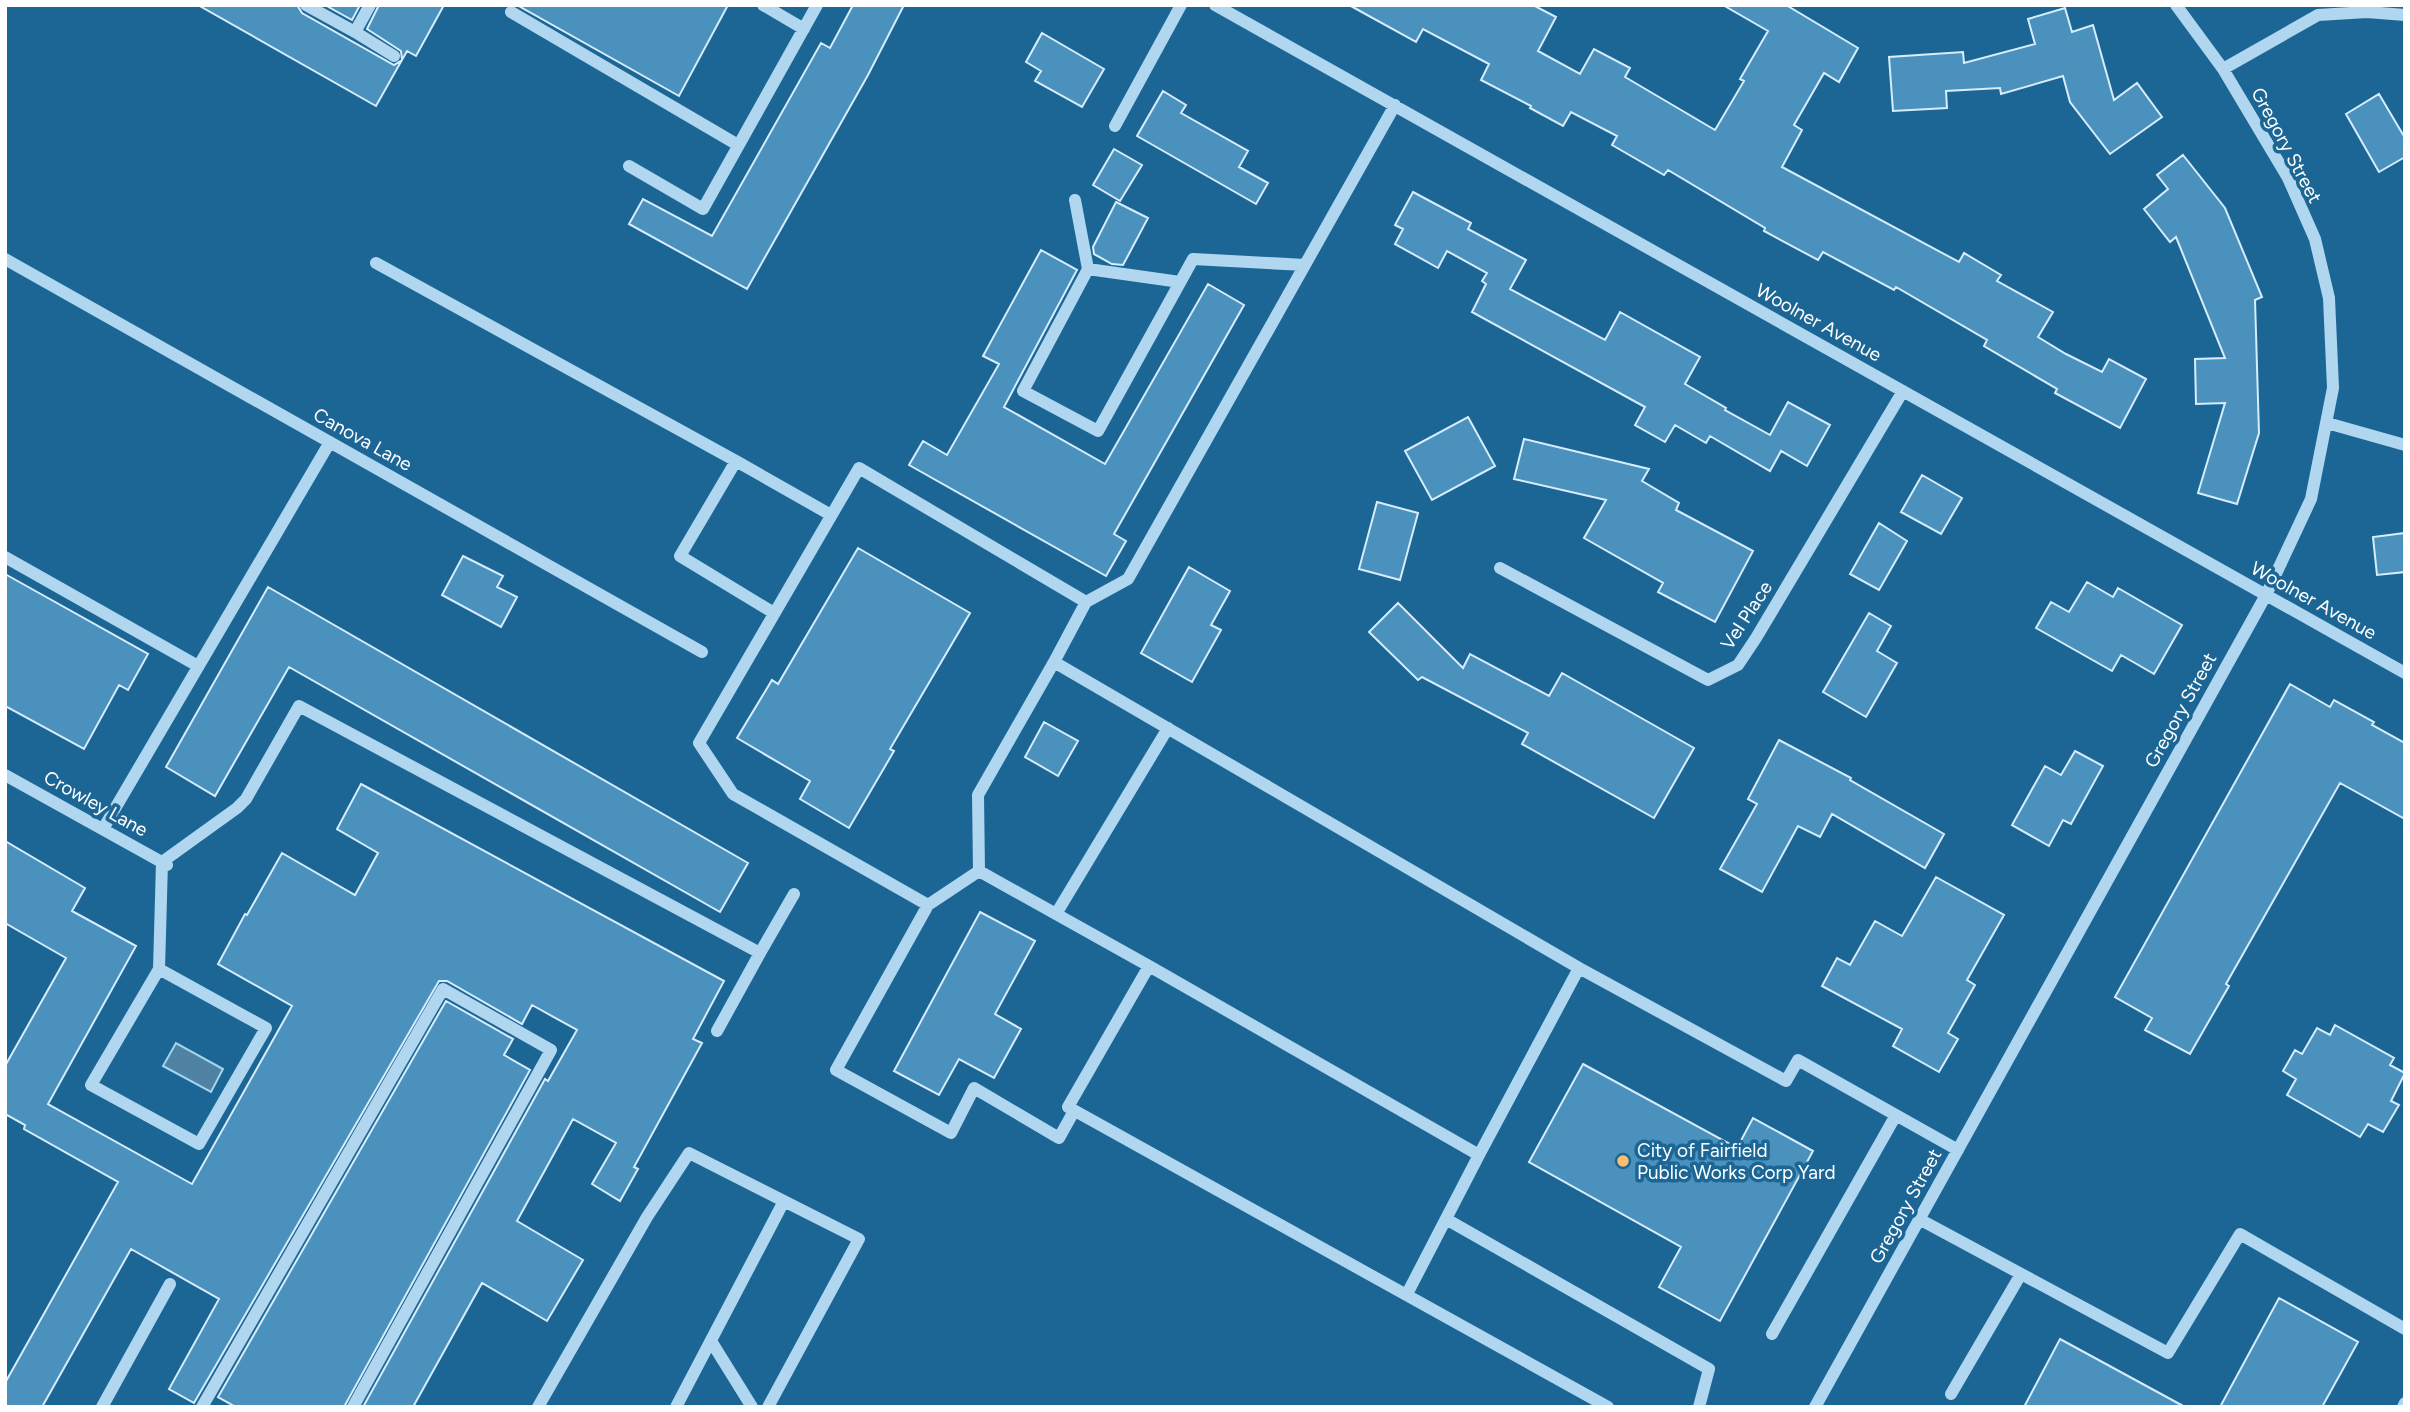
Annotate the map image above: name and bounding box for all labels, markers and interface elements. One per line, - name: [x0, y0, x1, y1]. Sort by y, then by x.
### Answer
- street label: Gregory Street: [2246, 83, 2327, 207]
- street label: Woolner Avenue: [1752, 278, 1886, 366]
- street label: Canova Lane: [309, 403, 416, 476]
- street label: Woolner Avenue: [2247, 556, 2381, 644]
- street label: Vel Place: [1716, 577, 1777, 654]
- street label: Gregory Street: [2139, 649, 2221, 772]
- street label: Crowley Lane: [40, 765, 152, 841]
- place label: City of Fairfield Public Works Corp Yard: [1637, 1139, 1836, 1184]
- street label: Gregory Street: [1864, 1145, 1946, 1268]
- marker: City of Fairfield Public Works Corp Yard: [1615, 1153, 1631, 1169]

